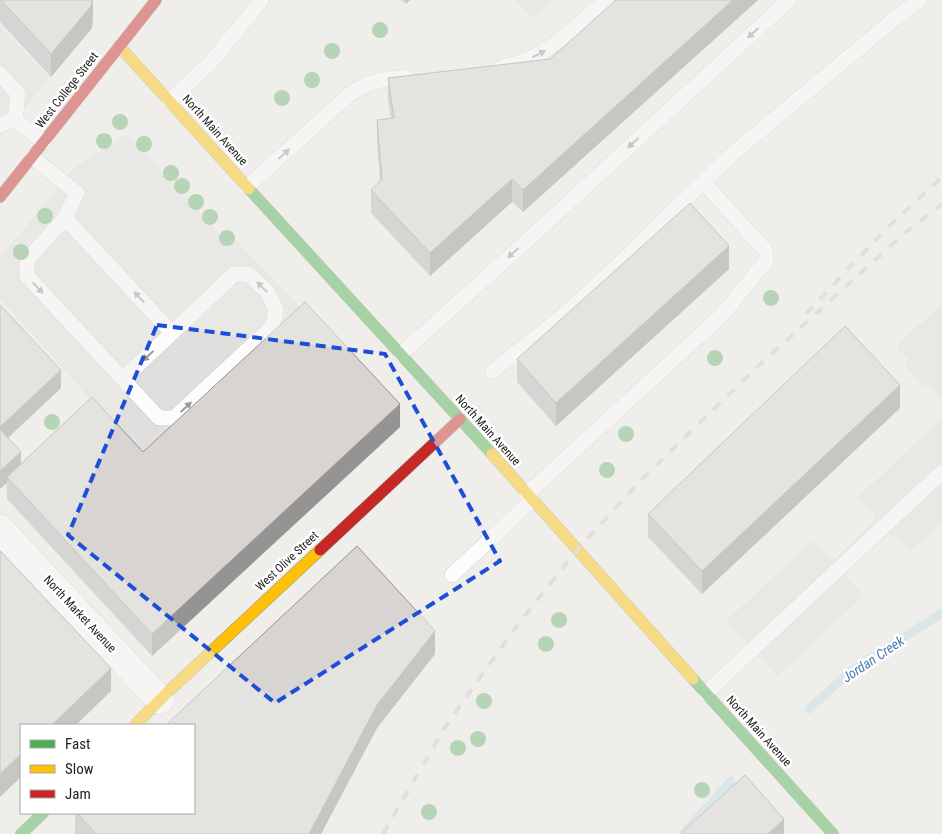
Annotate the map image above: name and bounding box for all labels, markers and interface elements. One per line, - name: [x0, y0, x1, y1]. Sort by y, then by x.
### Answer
- one-way arrow: [747, 27, 759, 39]
- street label: West College Street: [33, 49, 101, 131]
- one-way arrow: [532, 50, 546, 58]
- street label: North Main Avenue: [180, 92, 251, 168]
- one-way arrow: [627, 137, 639, 149]
- one-way arrow: [278, 148, 290, 160]
- one-way arrow: [508, 247, 520, 259]
- one-way arrow: [32, 281, 44, 293]
- one-way arrow: [256, 282, 268, 294]
- one-way arrow: [133, 292, 145, 304]
- one-way arrow: [142, 350, 154, 362]
- street label: North Main Avenue: [453, 392, 524, 468]
- one-way arrow: [179, 401, 191, 413]
- street label: West Olive Street: [253, 528, 322, 594]
- street label: North Market Avenue: [41, 573, 119, 656]
- water label: Jordan Creek: [839, 632, 908, 685]
- street label: North Main Avenue: [724, 693, 795, 769]
- legend: [20, 724, 195, 814]
- text: Fast: [65, 735, 90, 753]
- text: Slow: [65, 760, 94, 778]
- text: Jam: [65, 785, 91, 803]

